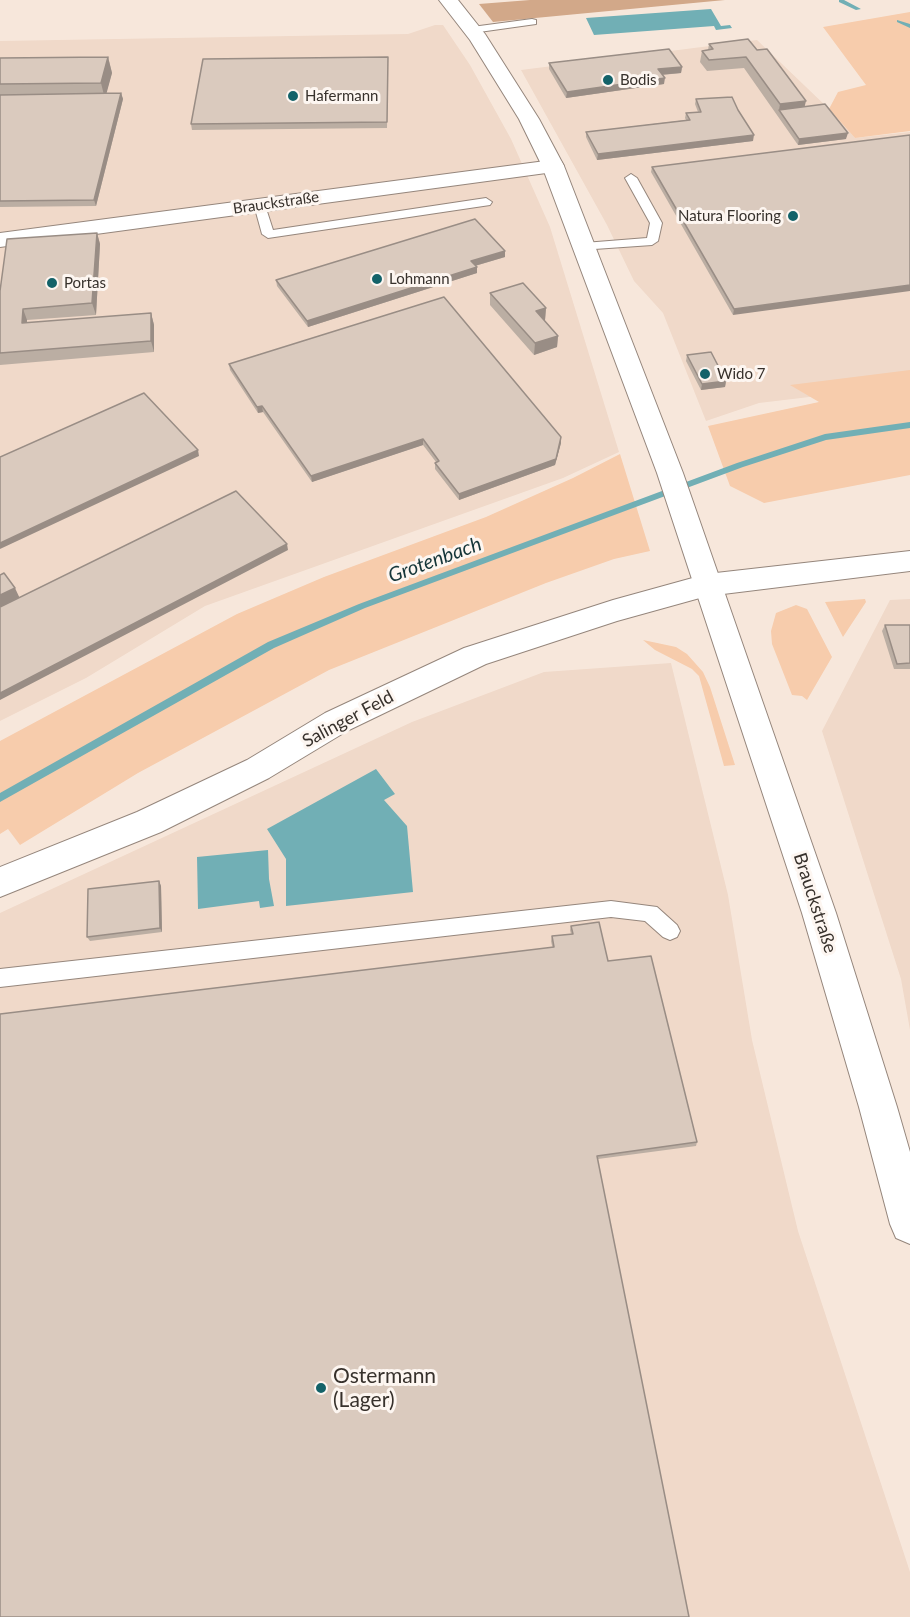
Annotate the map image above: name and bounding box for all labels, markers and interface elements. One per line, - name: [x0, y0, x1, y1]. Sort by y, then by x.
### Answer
- place label: Bodis: [620, 71, 657, 89]
- marker: Bodis: [601, 73, 615, 87]
- place label: Hafermann: [305, 87, 378, 105]
- marker: Hafermann: [286, 89, 300, 103]
- street label: Brauckstraße: [232, 188, 320, 218]
- place label: Natura Flooring: [678, 207, 781, 225]
- marker: Natura Flooring: [786, 209, 800, 223]
- place label: Lohmann: [389, 270, 450, 288]
- marker: Lohmann: [370, 272, 384, 286]
- place label: Portas: [64, 274, 106, 292]
- marker: Portas: [45, 276, 59, 290]
- place label: Wido 7: [717, 365, 766, 383]
- marker: Wido 7: [698, 367, 712, 381]
- water label: Grotenbach: [385, 532, 485, 588]
- street label: Salinger Feld: [299, 686, 397, 752]
- street label: Brauckstraße: [789, 850, 841, 956]
- place label: Ostermann (Lager): [333, 1363, 436, 1413]
- marker: Ostermann (Lager): [314, 1381, 328, 1395]

